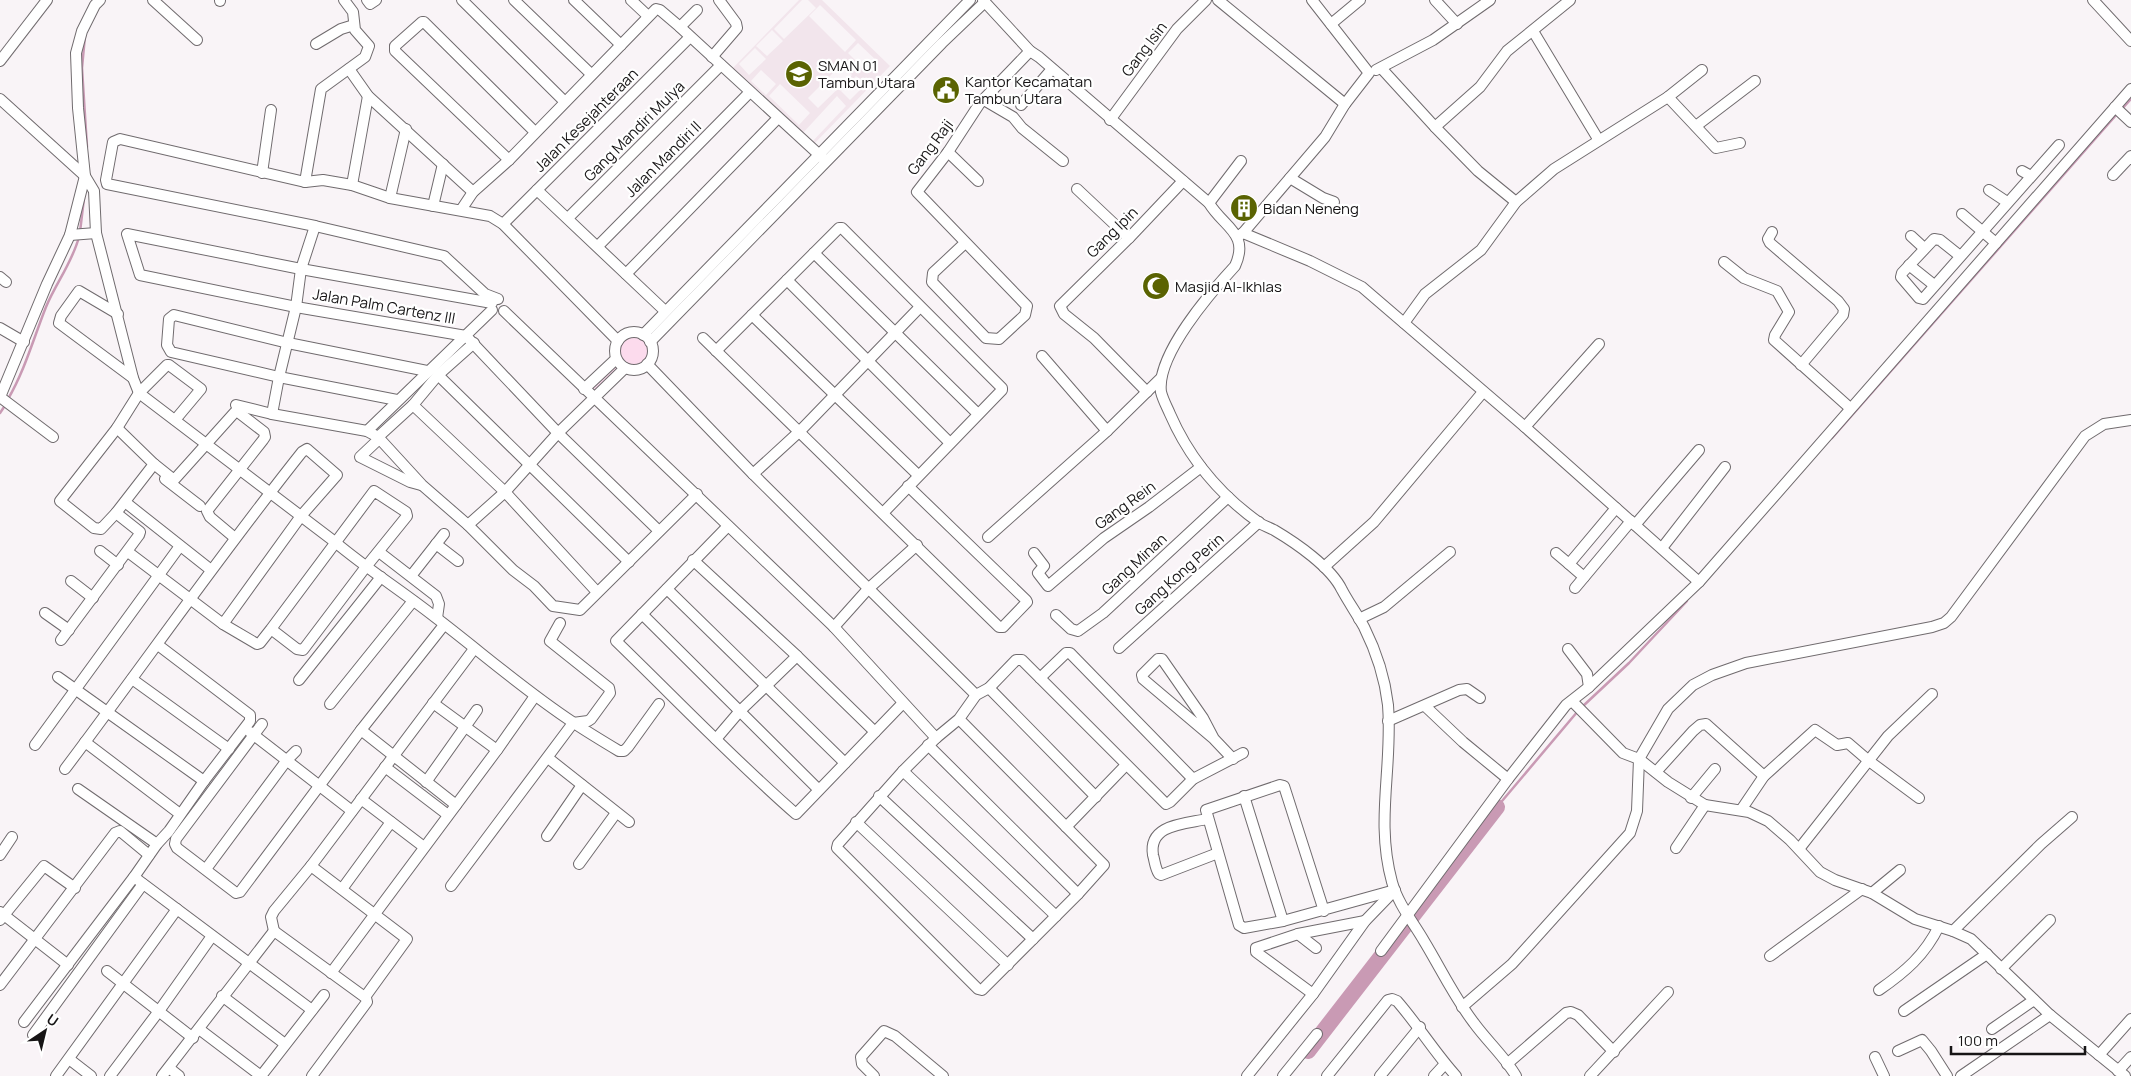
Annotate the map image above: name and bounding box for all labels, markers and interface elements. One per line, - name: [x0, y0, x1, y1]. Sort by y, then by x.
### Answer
- street label: Gang Isin: [1117, 17, 1172, 81]
- place label: SMAN 01 Tambun Utara: [818, 55, 915, 93]
- school or university icon: SMAN 01 Tambun Utara: [784, 59, 814, 89]
- street label: Jalan Kesejahteraan: [529, 63, 643, 177]
- place label: Kantor Kecamatan Tambun Utara: [965, 71, 1092, 109]
- public building icon: Kantor Kecamatan Tambun Utara: [931, 75, 961, 105]
- street label: Gang Mandiri Mulya: [579, 76, 689, 186]
- street label: Gang Raji: [902, 115, 958, 179]
- street label: Jalan Mandiri II: [620, 116, 706, 202]
- building icon: Bidan Neneng: [1229, 193, 1259, 223]
- place label: Bidan Neneng: [1263, 198, 1359, 219]
- street label: Gang Ipin: [1082, 202, 1142, 262]
- mosque icon: Masjid Al-Ikhlas: [1141, 271, 1171, 301]
- place label: Masjid Al-Ikhlas: [1175, 276, 1282, 297]
- street label: Jalan Palm Cartenz III: [311, 283, 457, 329]
- street label: Gang Rein: [1090, 476, 1160, 534]
- street label: Gang Minan: [1097, 528, 1171, 600]
- street label: Gang Kong Perin: [1130, 528, 1228, 620]
- north arrow: [20, 1006, 70, 1056]
- text: U: [43, 1009, 62, 1031]
- scale bar: [1951, 1024, 2085, 1056]
- text: 100 m: [1958, 1030, 1998, 1051]

